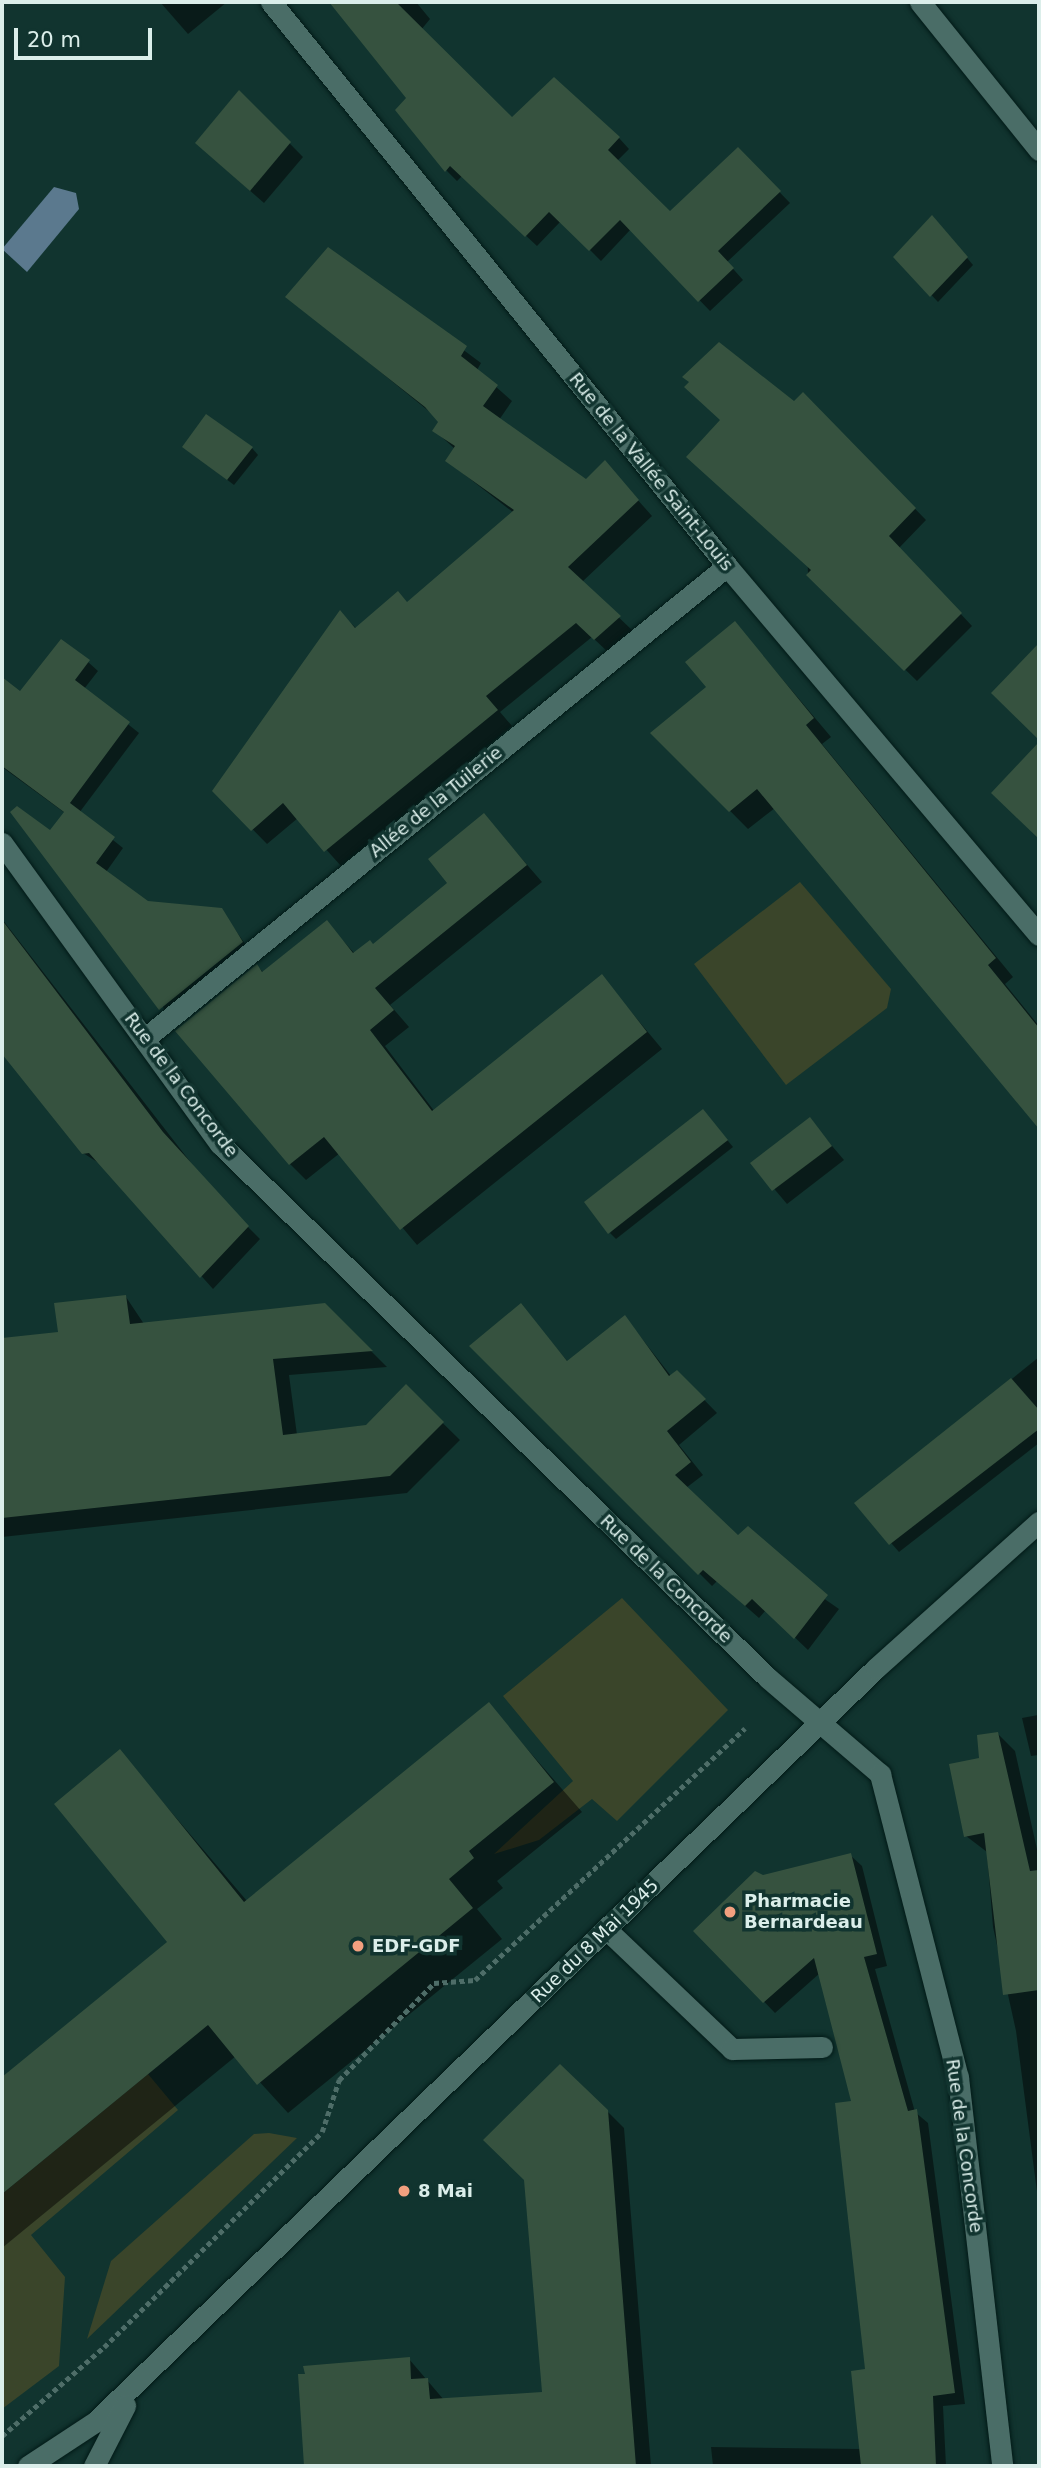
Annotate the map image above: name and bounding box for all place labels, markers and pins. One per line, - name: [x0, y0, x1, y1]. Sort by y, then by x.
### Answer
- place label: Pharmacie Bernardeau: [744, 1891, 863, 1934]
- marker: Pharmacie Bernardeau: [722, 1904, 738, 1920]
- place label: EDF-GDF: [372, 1935, 460, 1957]
- marker: EDF-GDF: [350, 1938, 366, 1954]
- place label: 8 Mai: [418, 2180, 473, 2202]
- marker: 8 Mai: [396, 2183, 412, 2199]

